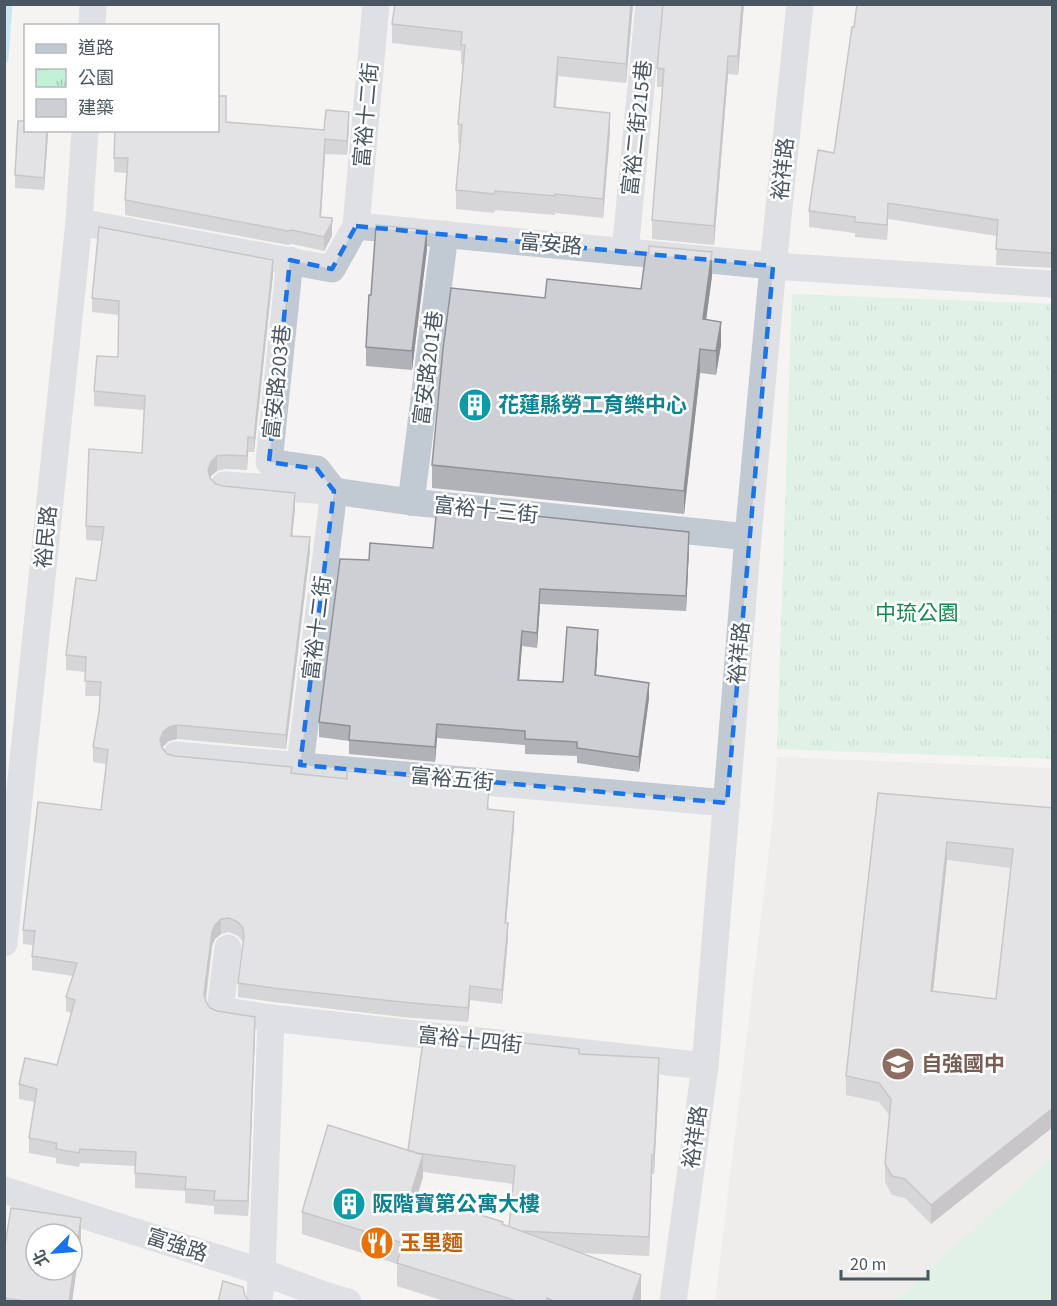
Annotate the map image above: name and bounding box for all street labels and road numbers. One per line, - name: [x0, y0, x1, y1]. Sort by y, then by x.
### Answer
- street label: 富裕二街215巷: [615, 59, 659, 197]
- street label: 富裕十二街: [346, 61, 386, 169]
- street label: 裕祥路: [765, 136, 801, 202]
- street label: 富安路: [518, 226, 584, 262]
- street label: 富安路201巷: [406, 309, 450, 427]
- street label: 富安路203巷: [256, 323, 298, 441]
- street label: 富裕十三街: [432, 490, 540, 530]
- street label: 裕民路: [28, 504, 64, 570]
- street label: 富裕十二街: [296, 574, 338, 682]
- street label: 裕祥路: [721, 620, 757, 686]
- street label: 富裕五街: [409, 760, 495, 798]
- street label: 富裕十四街: [416, 1020, 524, 1060]
- street label: 裕祥路: [676, 1104, 714, 1170]
- street label: 富強路: [142, 1221, 212, 1269]

